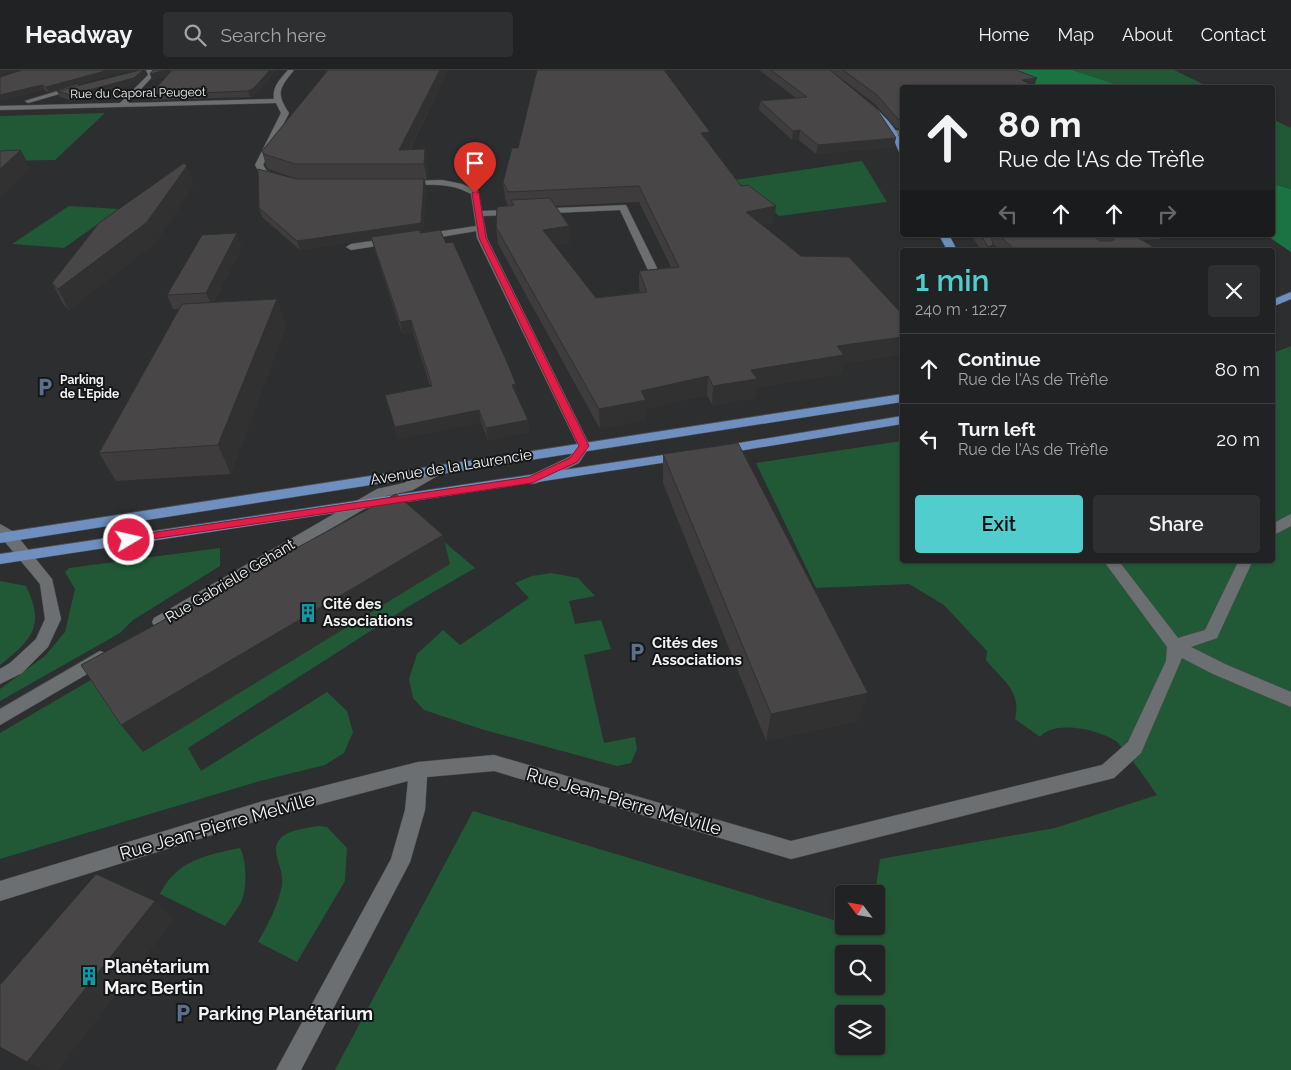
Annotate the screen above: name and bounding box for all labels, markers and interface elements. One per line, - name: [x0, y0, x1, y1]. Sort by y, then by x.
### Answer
- search box: [163, 12, 513, 57]
- text: Headway: [25, 20, 133, 49]
- icon: search: [181, 21, 209, 49]
- text: Search here: [221, 24, 326, 46]
- text: Home: [978, 24, 1029, 45]
- text: Map: [1057, 24, 1094, 45]
- text: About: [1122, 24, 1173, 45]
- text: Contact: [1201, 24, 1266, 45]
- street label: Rue du Caporal Peugeot: [70, 85, 206, 101]
- text: 80 m: [998, 104, 1082, 145]
- icon: ahead: [915, 105, 980, 170]
- pin: [454, 142, 496, 193]
- text: Rue de l'As de Trèfle: [998, 146, 1204, 172]
- icon: arrive: [461, 149, 489, 177]
- icon: left: [994, 200, 1022, 228]
- icon: ahead: [1047, 200, 1075, 228]
- icon: ahead: [1100, 200, 1128, 228]
- icon: right: [1153, 200, 1181, 228]
- text: 1 min: [915, 263, 990, 298]
- button: close: [1208, 265, 1260, 317]
- text: 240 m · 12:27: [915, 300, 1007, 319]
- text: Continue: [958, 348, 1041, 370]
- icon: ahead: [915, 355, 943, 383]
- text: 80 m: [1215, 358, 1260, 380]
- text: Rue de l'As de Trèfle: [958, 370, 1108, 389]
- place label: Parking de L'Epide: [60, 373, 119, 401]
- parking icon: Parking de L'Epide: [34, 376, 56, 398]
- text: Turn left: [958, 418, 1035, 440]
- icon: left: [915, 425, 943, 453]
- text: 20 m: [1216, 428, 1260, 450]
- text: Rue de l'As de Trèfle: [958, 440, 1108, 459]
- street label: Avenue de la Laurencie: [369, 445, 533, 489]
- button: Exit: [915, 495, 1083, 553]
- button: Share: [1093, 495, 1260, 553]
- position arrow: [102, 513, 154, 565]
- street label: Rue Gabrielle Gehant: [162, 535, 298, 627]
- place label: Cité des Associations: [323, 595, 413, 630]
- building icon: Cité des Associations: [297, 602, 319, 624]
- place label: Cités des Associations: [652, 634, 742, 669]
- parking icon: Cités des Associations: [626, 641, 648, 663]
- street label: Rue Jean-Pierre Melville: [524, 763, 724, 839]
- street label: Rue Jean-Pierre Melville: [117, 788, 317, 864]
- north arrow: [835, 885, 885, 935]
- map controls: [835, 885, 885, 1055]
- button: search: [835, 945, 885, 995]
- place label: Planétarium Marc Bertin: [104, 956, 210, 998]
- building icon: Planétarium Marc Bertin: [78, 965, 100, 987]
- parking icon: Parking Planétarium: [172, 1002, 194, 1024]
- place label: Parking Planétarium: [198, 1003, 373, 1024]
- button: layers: [835, 1005, 885, 1055]

